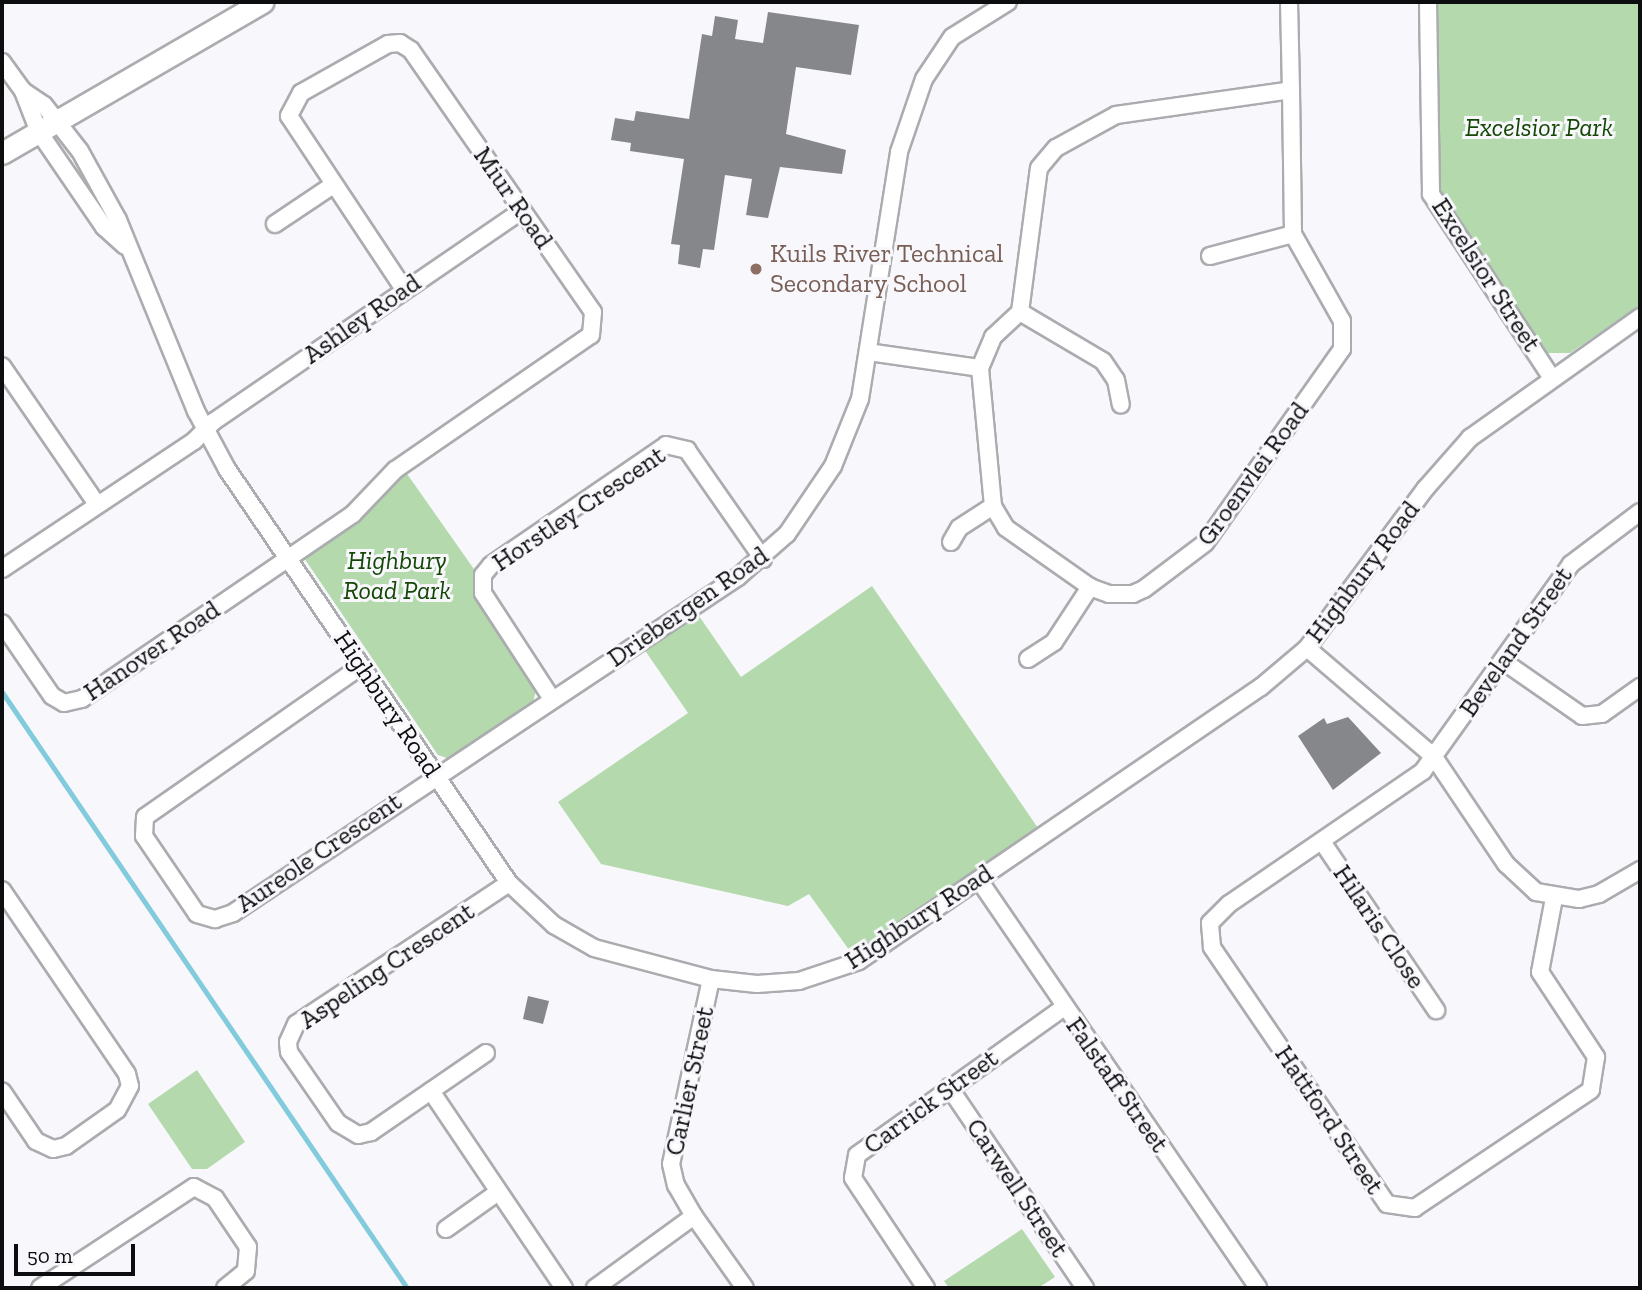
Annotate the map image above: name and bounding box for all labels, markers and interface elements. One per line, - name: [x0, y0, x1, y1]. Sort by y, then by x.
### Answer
- park label: Excelsior Park: [1465, 112, 1613, 144]
- street label: Miur Road: [467, 141, 559, 255]
- street label: Excelsior Street: [1425, 192, 1547, 358]
- place label: Kuils River Technical Secondary School: [770, 238, 1004, 300]
- marker: Kuils River Technical Secondary School: [748, 261, 764, 277]
- street label: Ashley Road: [297, 267, 427, 371]
- street label: Groenvlei Road: [1190, 396, 1316, 552]
- street label: Horstley Crescent: [486, 440, 672, 578]
- street label: Highbury Road: [1299, 495, 1427, 649]
- street label: Driebergen Road: [602, 540, 774, 674]
- park label: Highbury Road Park: [343, 545, 451, 606]
- street label: Beveland Street: [1453, 561, 1579, 723]
- street label: Hanover Road: [78, 594, 226, 708]
- street label: Highbury Road: [326, 625, 448, 783]
- street label: Aureole Crescent: [230, 786, 408, 920]
- street label: Highbury Road: [839, 858, 999, 976]
- street label: Hilaris Close: [1326, 859, 1432, 995]
- street label: Aspeling Crescent: [294, 896, 480, 1036]
- street label: Carlier Street: [659, 1003, 721, 1159]
- street label: Falstaff Street: [1059, 1011, 1175, 1159]
- street label: Hattford Street: [1268, 1040, 1390, 1200]
- street label: Carrick Street: [858, 1043, 1004, 1161]
- street label: Carwell Street: [959, 1113, 1075, 1263]
- scale bar: [18, 1230, 138, 1274]
- text: 50 m: [27, 1243, 73, 1268]

